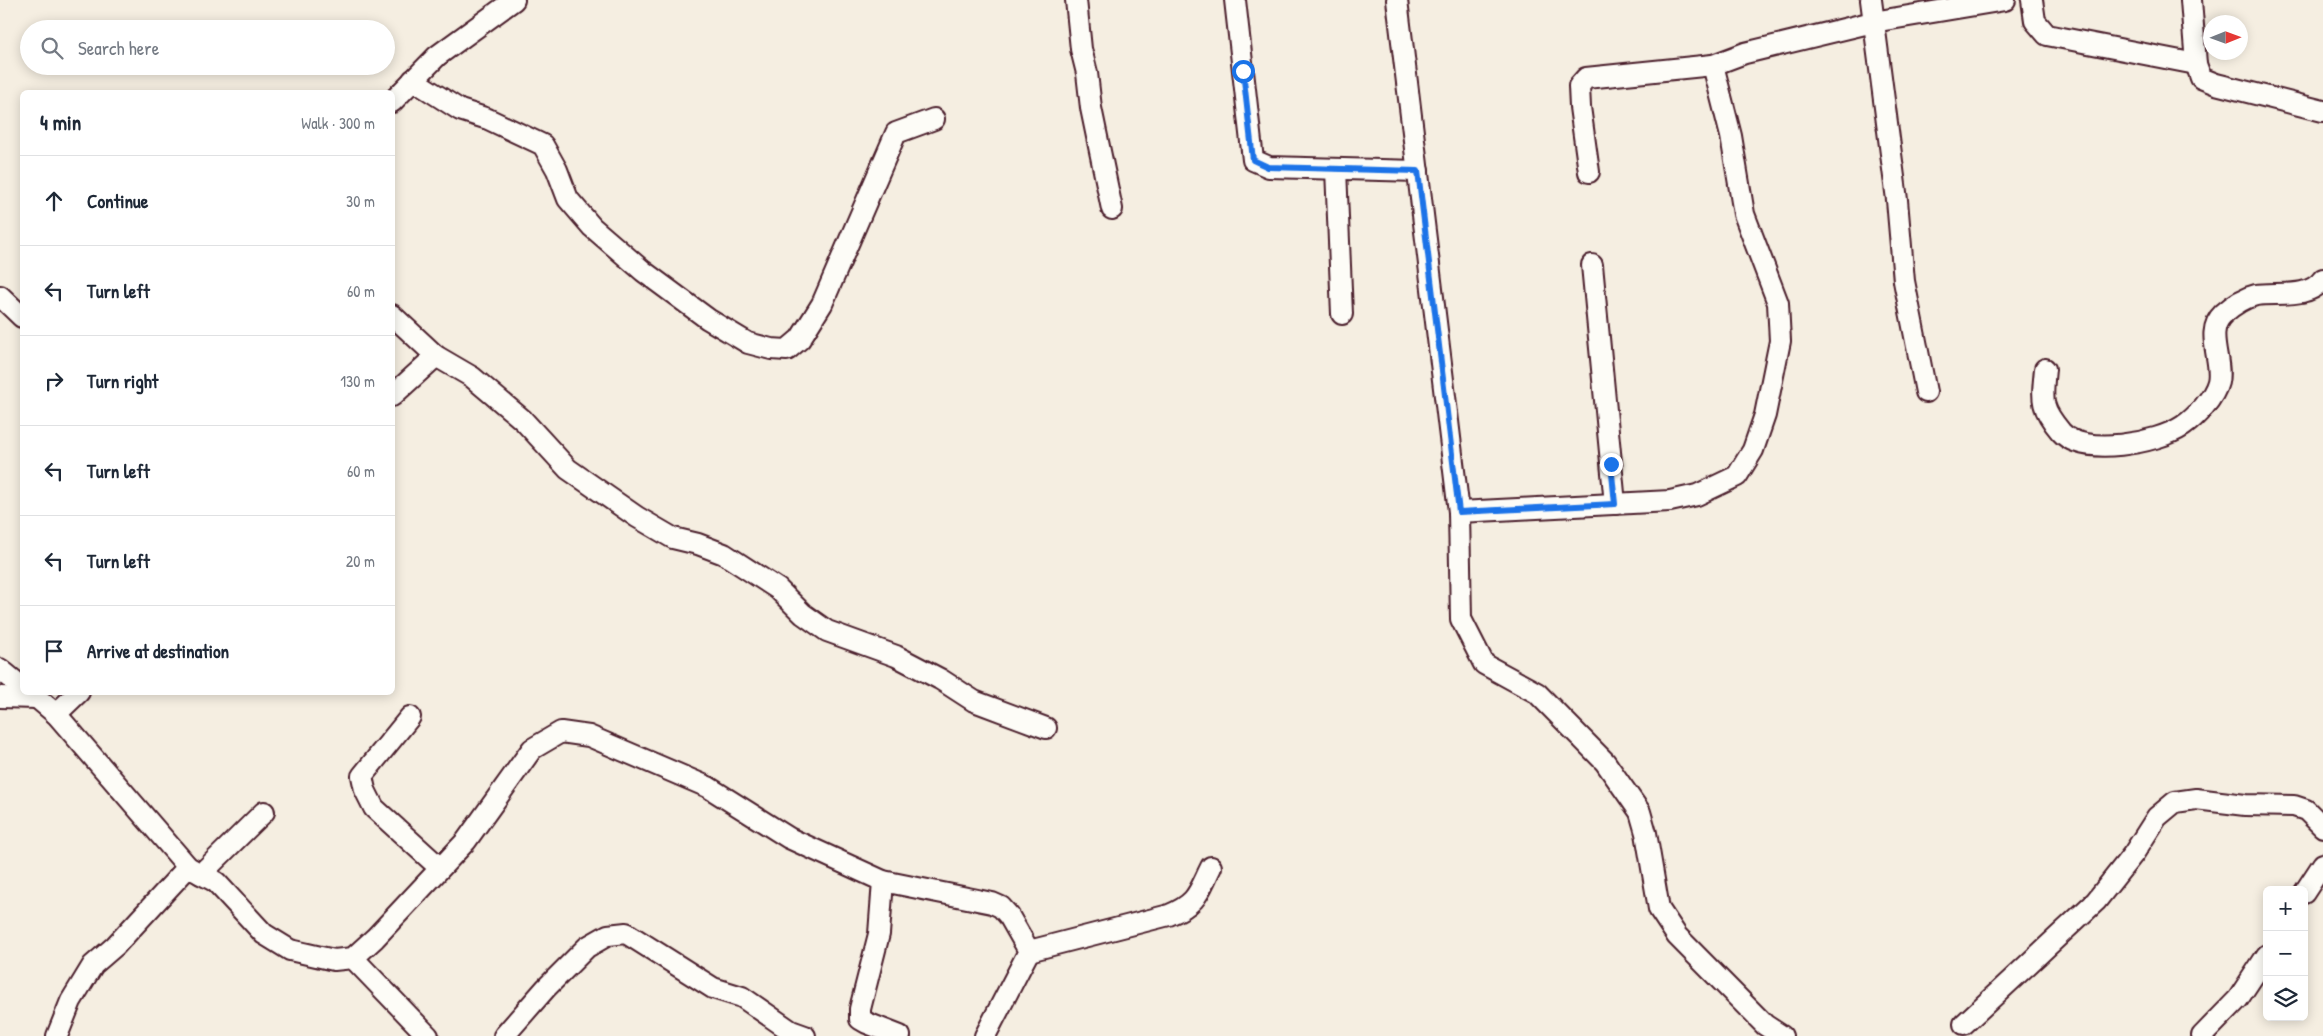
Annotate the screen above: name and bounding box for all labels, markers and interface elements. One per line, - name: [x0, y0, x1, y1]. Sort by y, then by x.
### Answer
- north arrow: [2203, 15, 2248, 60]
- search box: [20, 20, 395, 75]
- icon: search: [38, 34, 66, 62]
- text: Search here: [78, 35, 159, 61]
- route start: [1232, 60, 1255, 83]
- text: 4 min: [40, 108, 81, 137]
- text: Walk · 300 m: [301, 112, 375, 134]
- icon: ahead: [40, 187, 68, 215]
- text: Continue: [87, 188, 148, 214]
- text: 30 m: [346, 190, 375, 212]
- icon: left: [40, 277, 68, 305]
- text: Turn left: [87, 278, 150, 304]
- text: 60 m: [347, 280, 375, 302]
- icon: right: [40, 367, 68, 395]
- text: Turn right: [87, 368, 158, 394]
- text: 130 m: [340, 370, 375, 392]
- route end: [1600, 453, 1623, 476]
- icon: left: [40, 457, 68, 485]
- text: Turn left: [87, 458, 150, 484]
- text: 60 m: [347, 460, 375, 482]
- icon: left: [40, 547, 68, 575]
- text: Turn left: [87, 548, 150, 574]
- text: 20 m: [346, 550, 375, 572]
- icon: arrive: [40, 637, 68, 665]
- text: Arrive at destination: [87, 638, 229, 664]
- map controls: [2263, 886, 2308, 1021]
- button: +: [2263, 886, 2308, 931]
- button: −: [2263, 931, 2308, 976]
- button: layers: [2263, 976, 2308, 1021]

